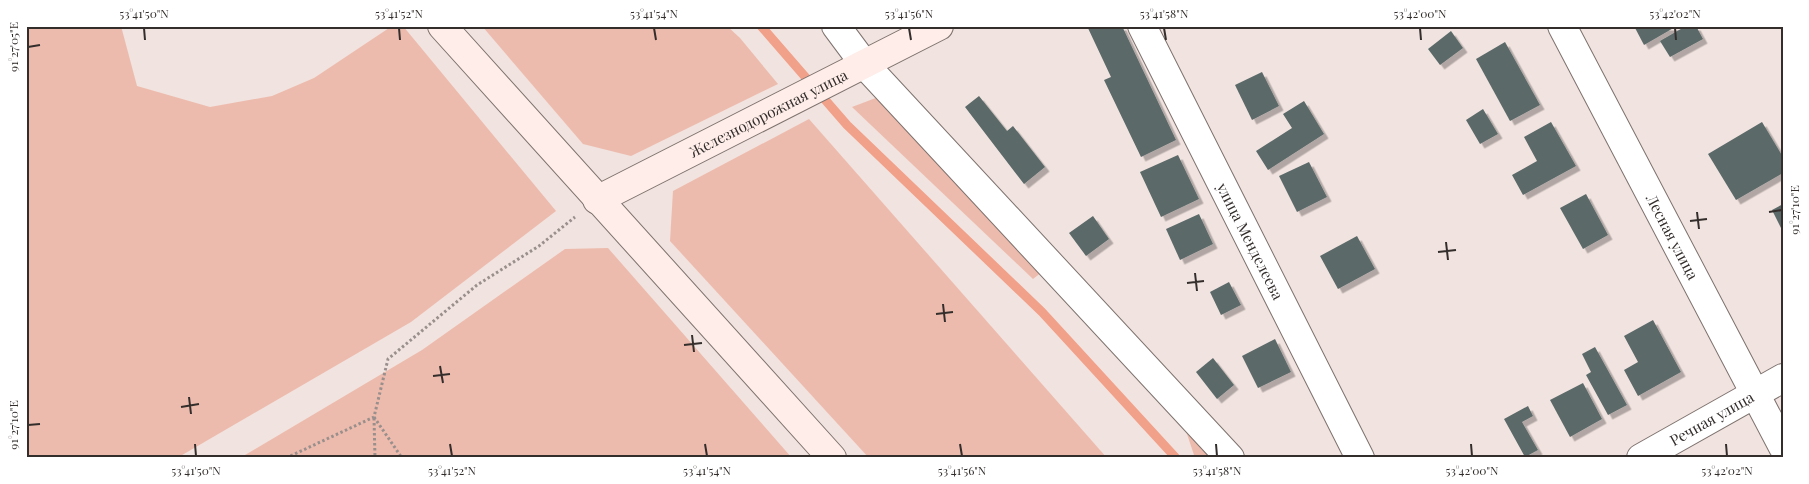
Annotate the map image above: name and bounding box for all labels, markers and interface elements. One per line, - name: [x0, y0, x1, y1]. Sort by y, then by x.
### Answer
- text: 53°41'50"N: [119, 5, 169, 21]
- text: 53°41'52"N: [375, 5, 424, 21]
- text: 53°41'54"N: [630, 5, 679, 21]
- text: 53°41'56"N: [885, 5, 934, 21]
- text: 53°41'58"N: [1140, 5, 1189, 21]
- text: 53°42'00"N: [1394, 5, 1447, 21]
- text: 53°42'02"N: [1649, 5, 1701, 21]
- text: 91°27'05"E: [5, 22, 21, 72]
- street label: Железнодорожная улица: [685, 64, 851, 162]
- street label: улица Менделеева: [1212, 178, 1289, 303]
- text: 91°27'10"E: [1786, 185, 1802, 235]
- street label: Лесная улица: [1641, 190, 1704, 283]
- street label: Речная улица: [1666, 386, 1758, 450]
- text: 91°27'10"E: [5, 400, 21, 450]
- text: 53°41'50"N: [171, 462, 221, 478]
- text: 53°41'52"N: [428, 462, 477, 478]
- text: 53°41'54"N: [683, 462, 732, 478]
- text: 53°41'56"N: [938, 462, 987, 478]
- text: 53°41'58"N: [1193, 462, 1242, 478]
- text: 53°42'00"N: [1446, 462, 1499, 478]
- text: 53°42'02"N: [1701, 462, 1753, 478]

